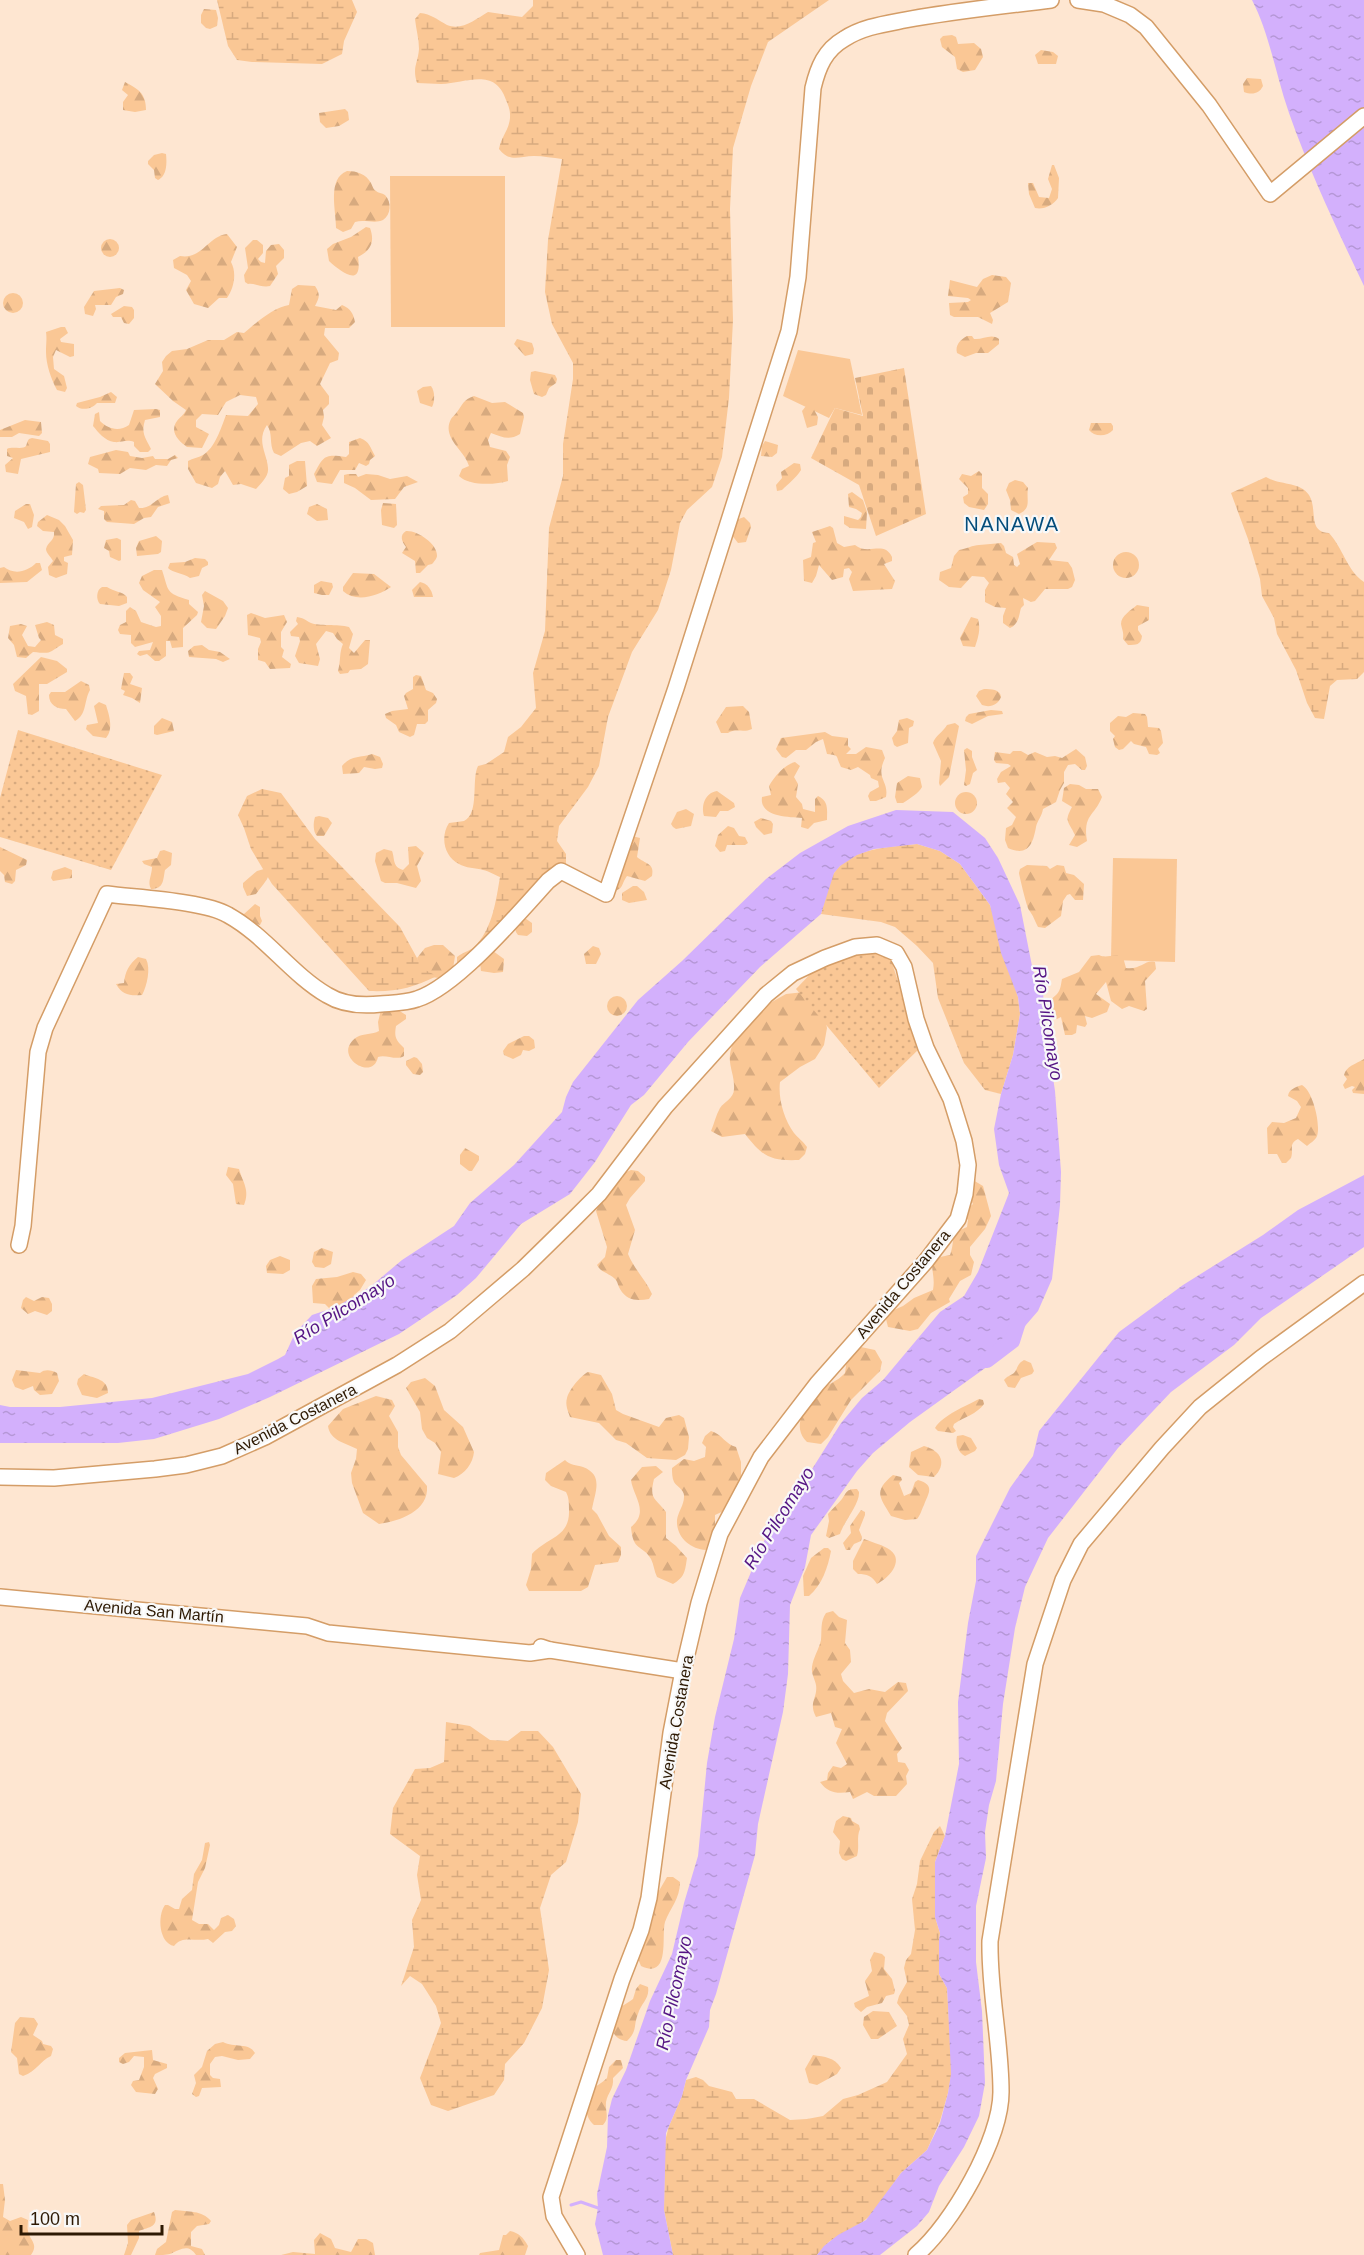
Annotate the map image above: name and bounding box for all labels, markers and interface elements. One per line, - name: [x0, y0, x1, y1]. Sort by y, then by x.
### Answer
- district label: NANAWA: [964, 513, 1060, 535]
- water label: Río Pilcomayo: [1029, 964, 1067, 1082]
- street label: Avenida Costanera: [853, 1226, 953, 1341]
- water label: Río Pilcomayo: [289, 1270, 399, 1348]
- street label: Avenida Costanera: [231, 1381, 359, 1457]
- water label: Río Pilcomayo: [740, 1463, 818, 1573]
- street label: Avenida San Martín: [83, 1596, 225, 1626]
- street label: Avenida Costanera: [656, 1654, 696, 1790]
- water label: Río Pilcomayo: [652, 1934, 696, 2052]
- scale bar: [21, 2198, 162, 2236]
- text: 100 m: [30, 2209, 80, 2229]

